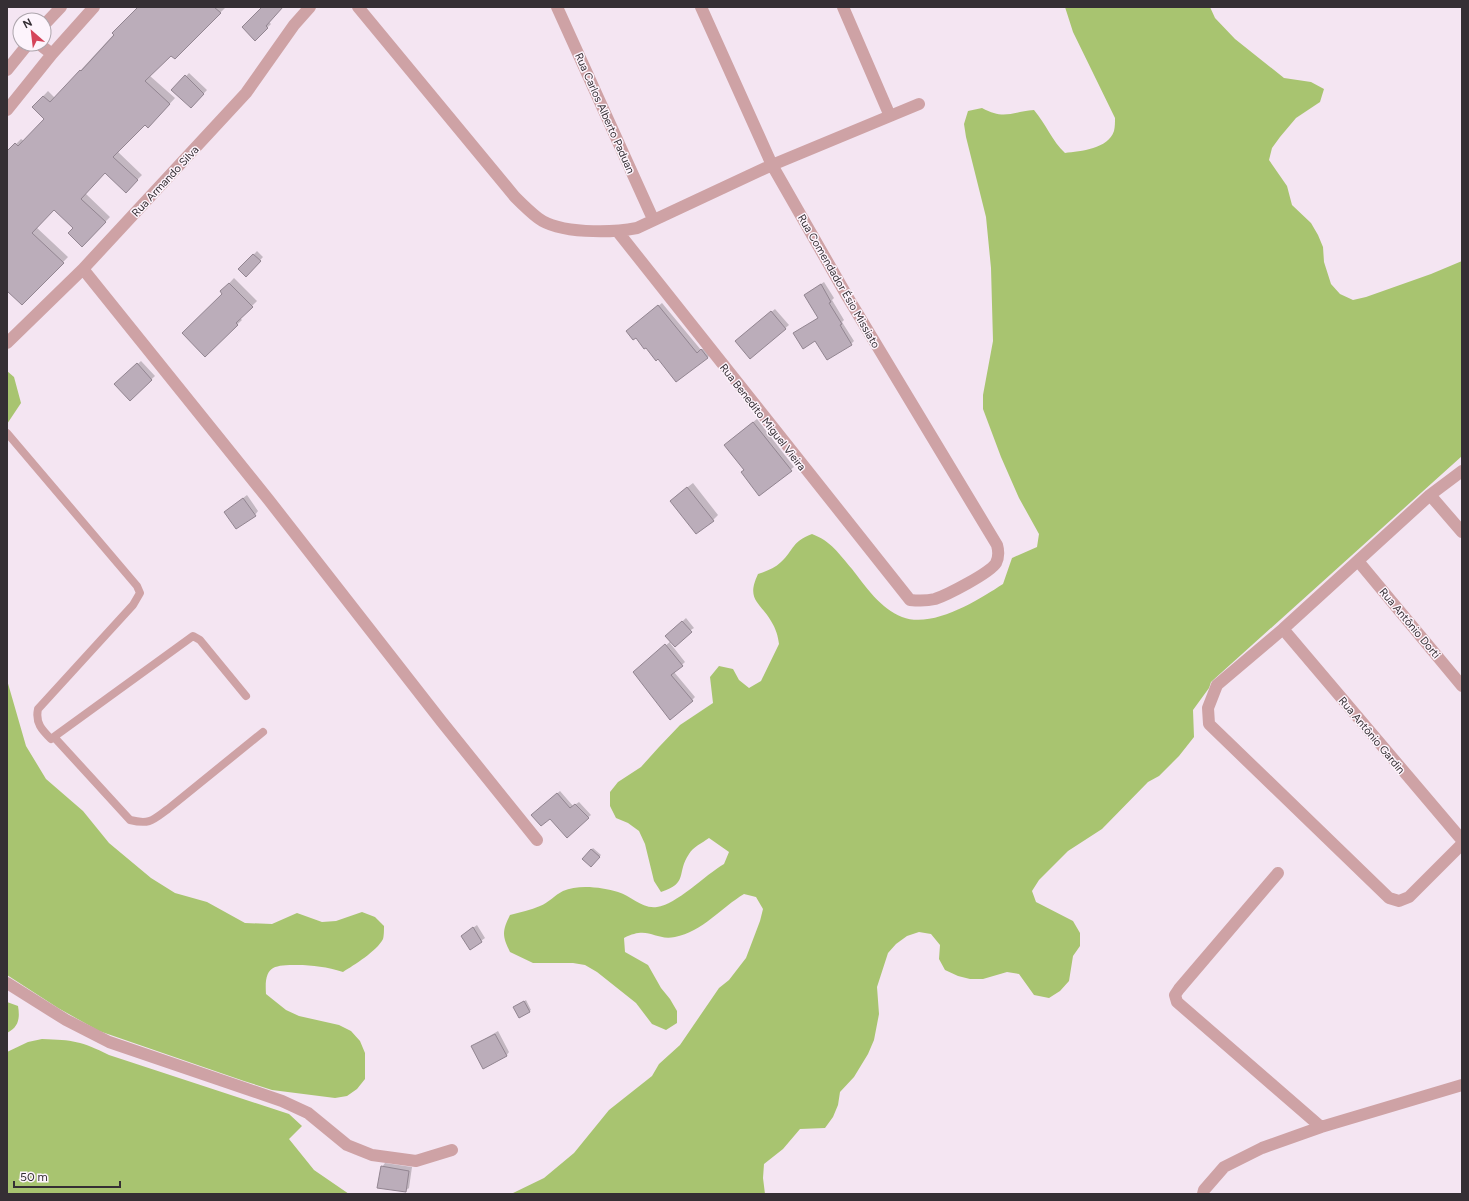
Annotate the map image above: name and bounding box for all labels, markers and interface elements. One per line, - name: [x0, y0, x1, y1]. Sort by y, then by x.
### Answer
- north arrow: [12, 12, 52, 52]
- text: N: [21, 16, 34, 31]
- street label: Rua Carlos Alberto Paduan: [572, 51, 637, 176]
- street label: Rua Armando Silva: [129, 143, 202, 219]
- street label: Rua Comendador Ésio Missiato: [795, 212, 882, 351]
- street label: Rua Benedito Miguel Vieira: [717, 361, 808, 473]
- street label: Rua Antônio Dorti: [1376, 586, 1443, 661]
- street label: Rua Antônio Gardin: [1336, 694, 1407, 776]
- scale bar: [14, 1163, 120, 1189]
- text: 50 m: [20, 1170, 48, 1184]

